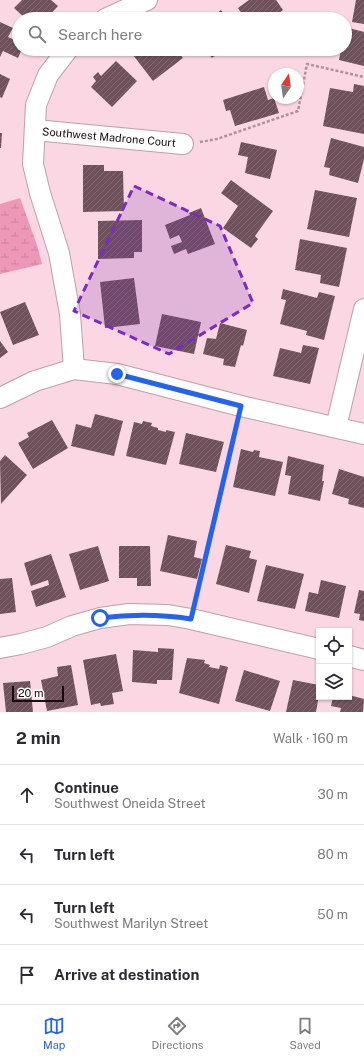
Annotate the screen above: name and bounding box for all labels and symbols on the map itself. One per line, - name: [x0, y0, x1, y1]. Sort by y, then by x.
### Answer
- north arrow: [268, 68, 304, 104]
- street label: Southwest Madrone Court: [42, 125, 176, 149]
- route end: [108, 365, 126, 383]
- route start: [91, 609, 109, 627]
- scale bar: [12, 684, 64, 703]

